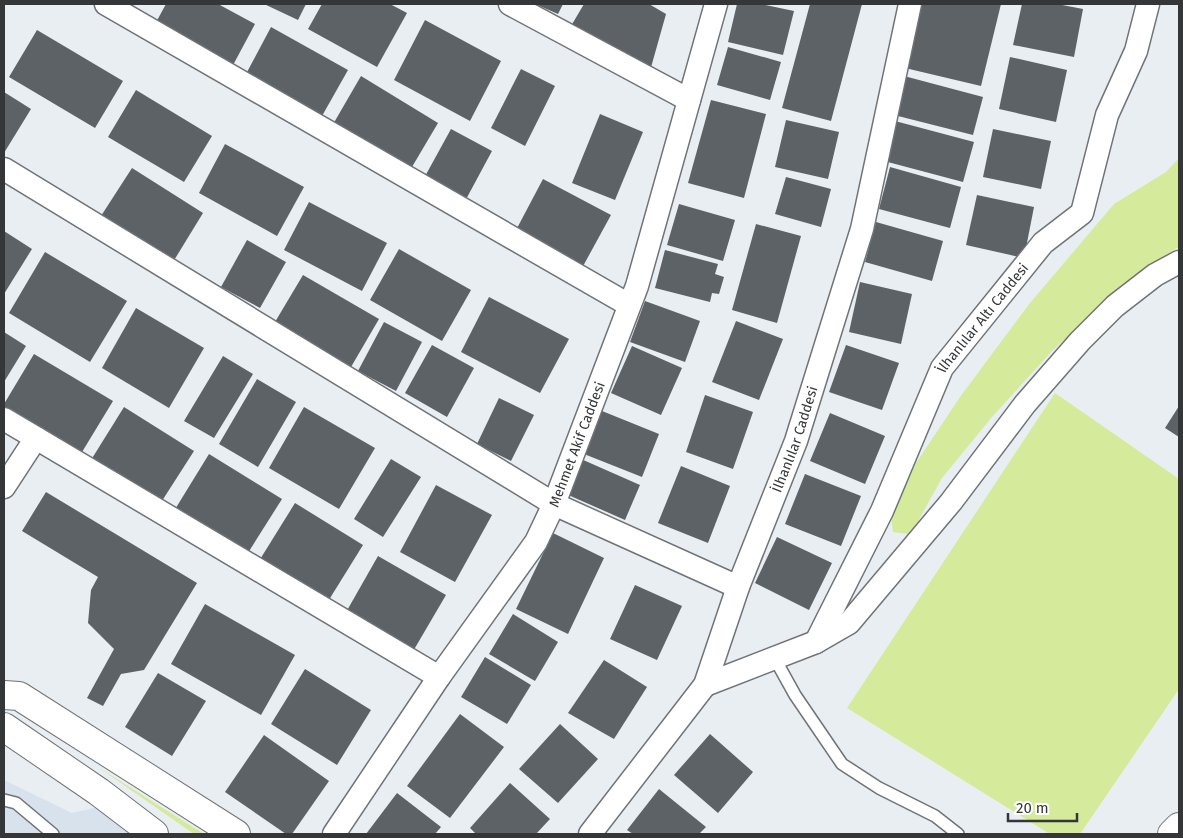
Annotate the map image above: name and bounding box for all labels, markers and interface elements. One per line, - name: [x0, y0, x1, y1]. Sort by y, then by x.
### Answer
- street label: İlhanlılar Altı Caddesi: [932, 260, 1032, 375]
- street label: Mehmet Akif Caddesi: [546, 379, 609, 510]
- street label: İlhanlılar Caddesi: [768, 384, 822, 495]
- scale bar: [1008, 790, 1077, 822]
- text: 20 m: [1016, 799, 1049, 817]

